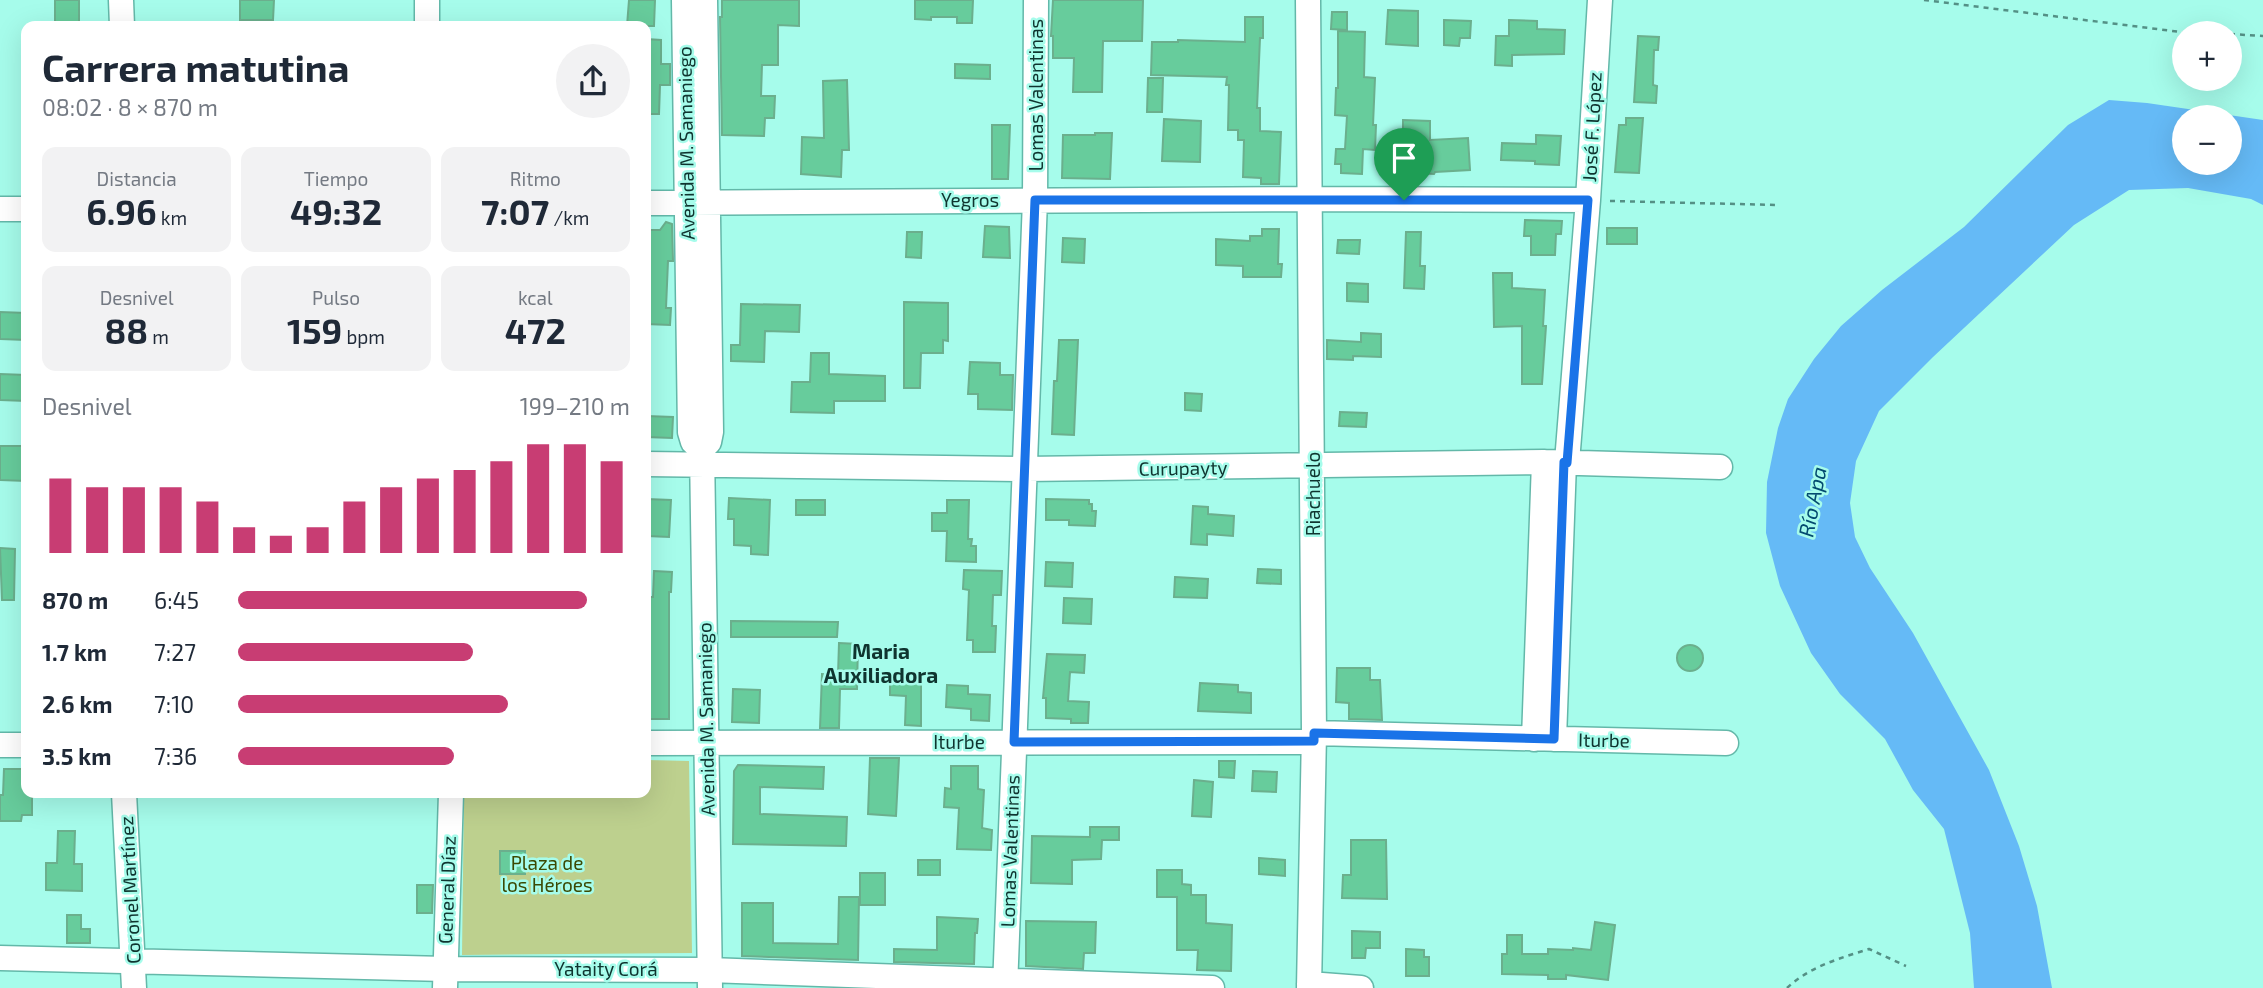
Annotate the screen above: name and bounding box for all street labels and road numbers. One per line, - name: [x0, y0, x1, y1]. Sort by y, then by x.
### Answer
- street label: Lomas Valentinas: [1024, 19, 1047, 171]
- street label: Avenida M. Samaniego: [672, 46, 699, 240]
- street label: José F. López: [1577, 71, 1606, 183]
- street label: Yegros: [941, 188, 999, 211]
- street label: Riachuelo: [1301, 452, 1324, 536]
- street label: Curupayty: [1138, 455, 1228, 480]
- street label: Avenida M. Samaniego: [692, 622, 719, 816]
- street label: Iturbe: [1578, 728, 1630, 751]
- street label: Iturbe: [933, 730, 985, 753]
- street label: Lomas Valentinas: [995, 774, 1024, 928]
- street label: Coronel Martínez: [114, 815, 145, 965]
- street label: General Díaz: [433, 835, 460, 945]
- street label: Yataity Corá: [554, 957, 658, 980]

